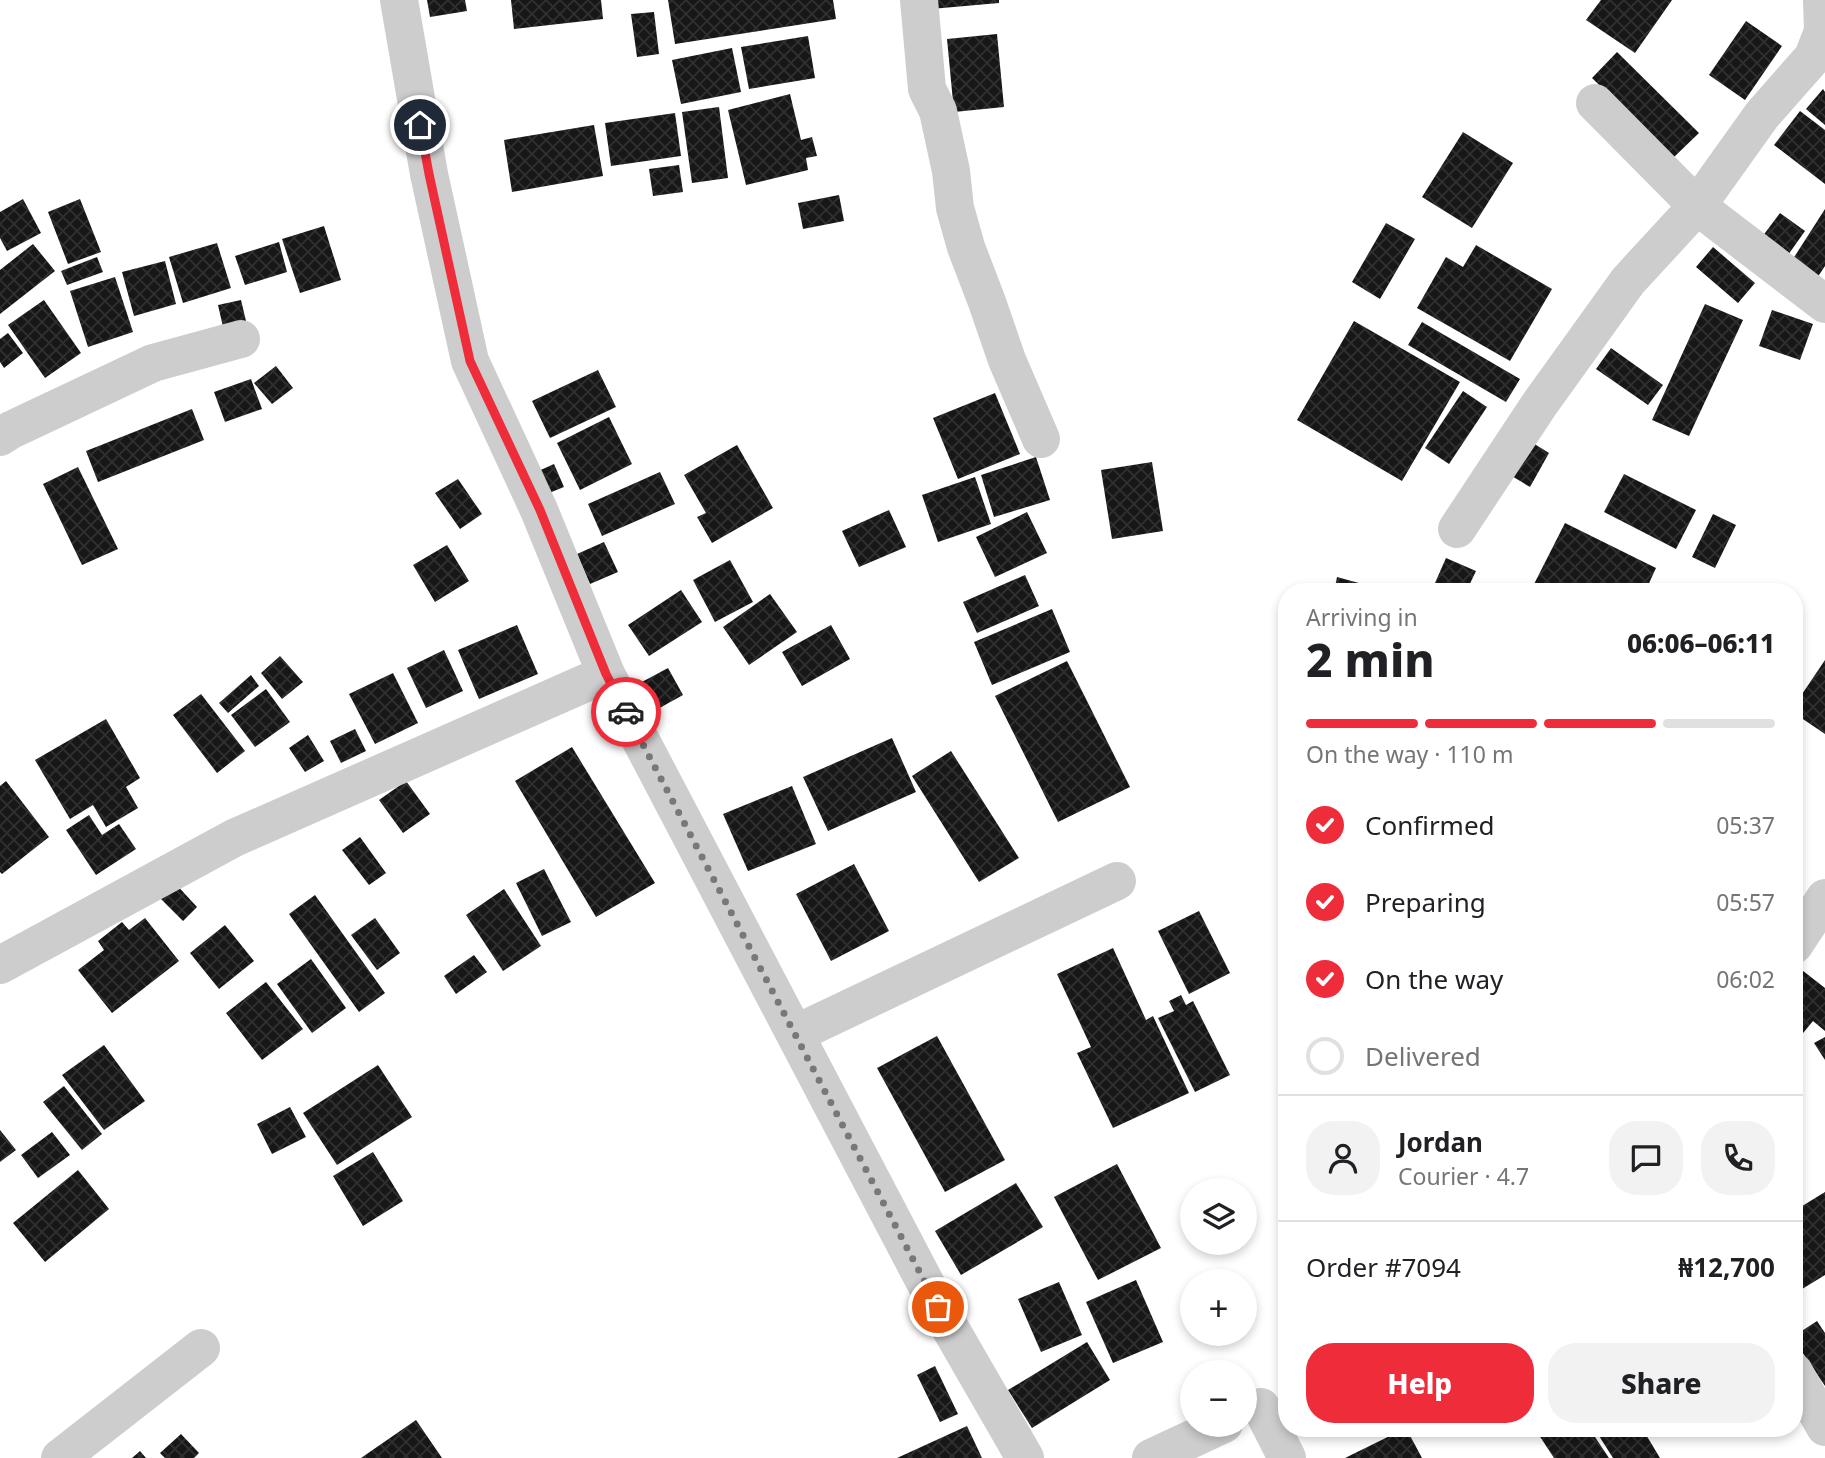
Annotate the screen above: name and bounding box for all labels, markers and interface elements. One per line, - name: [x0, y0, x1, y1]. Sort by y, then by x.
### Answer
- pin: [390, 95, 450, 155]
- icon: home: [401, 106, 439, 144]
- text: Arriving in: [1306, 601, 1418, 633]
- text: 06:06–06:11: [1627, 625, 1775, 661]
- text: 2 min: [1306, 628, 1435, 690]
- courier: [591, 677, 661, 747]
- icon: car: [607, 693, 645, 731]
- text: On the way · 110 m: [1306, 738, 1513, 770]
- icon: check: [1306, 806, 1344, 844]
- text: Confirmed: [1365, 807, 1495, 843]
- text: 05:37: [1716, 809, 1775, 841]
- icon: check: [1306, 883, 1344, 921]
- text: Preparing: [1365, 884, 1486, 920]
- text: 05:57: [1716, 886, 1775, 918]
- icon: check: [1306, 960, 1344, 998]
- text: On the way: [1365, 961, 1503, 997]
- text: 06:02: [1716, 963, 1775, 995]
- text: Delivered: [1365, 1038, 1481, 1074]
- button: person: [1306, 1121, 1380, 1195]
- button: chat: [1609, 1121, 1683, 1195]
- button: phone: [1701, 1121, 1775, 1195]
- text: Jordan: [1398, 1124, 1483, 1160]
- text: Courier · 4.7: [1398, 1160, 1529, 1192]
- map controls: [1180, 1178, 1257, 1437]
- button: layers: [1180, 1178, 1257, 1255]
- text: Order #7094: [1306, 1249, 1461, 1285]
- text: ₦12,700: [1678, 1249, 1775, 1285]
- button: +: [1180, 1269, 1257, 1346]
- pin: [908, 1277, 968, 1337]
- icon: bag: [919, 1288, 957, 1326]
- button: Help: [1306, 1343, 1534, 1423]
- button: Share: [1548, 1343, 1775, 1423]
- button: −: [1180, 1360, 1257, 1437]

